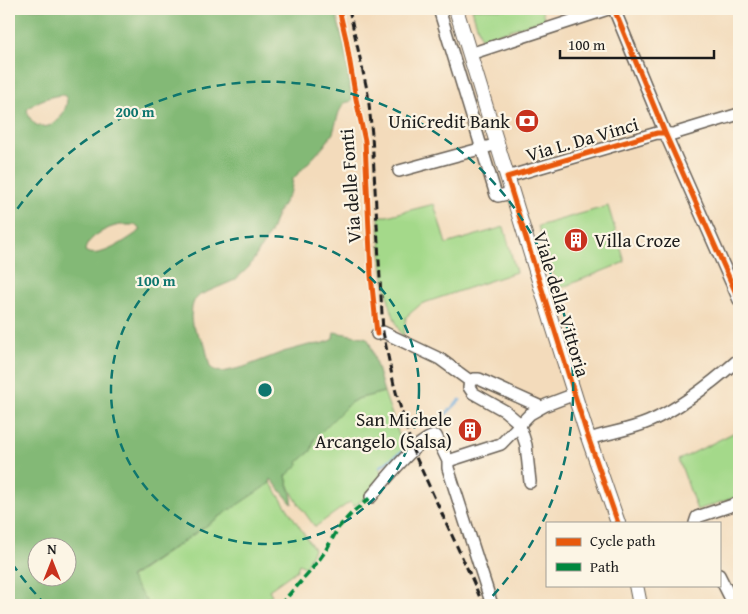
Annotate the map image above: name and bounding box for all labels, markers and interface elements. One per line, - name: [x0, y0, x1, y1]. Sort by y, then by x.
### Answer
- scale bar: [560, 28, 714, 60]
- text: 100 m: [568, 34, 606, 55]
- text: 200 m: [115, 101, 155, 122]
- place label: UniCredit Bank: [388, 107, 510, 135]
- bank icon: UniCredit Bank: [514, 108, 540, 134]
- street label: Via L. Da Vinci: [522, 110, 642, 168]
- street label: Via delle Fonti: [332, 128, 368, 244]
- place label: Villa Croze: [594, 226, 680, 254]
- building icon: Villa Croze: [563, 227, 589, 253]
- street label: Viale della Vittoria: [527, 228, 597, 380]
- text: 100 m: [136, 270, 176, 291]
- centre of rings: [256, 381, 274, 399]
- place label: San Michele Arcangelo (Salsa): [315, 405, 452, 455]
- building icon: San Michele Arcangelo (Salsa): [457, 417, 483, 443]
- legend: [546, 522, 720, 586]
- text: Cycle path: [590, 530, 656, 551]
- north arrow: [28, 536, 78, 586]
- text: N: [47, 539, 57, 559]
- text: Path: [590, 556, 619, 577]

